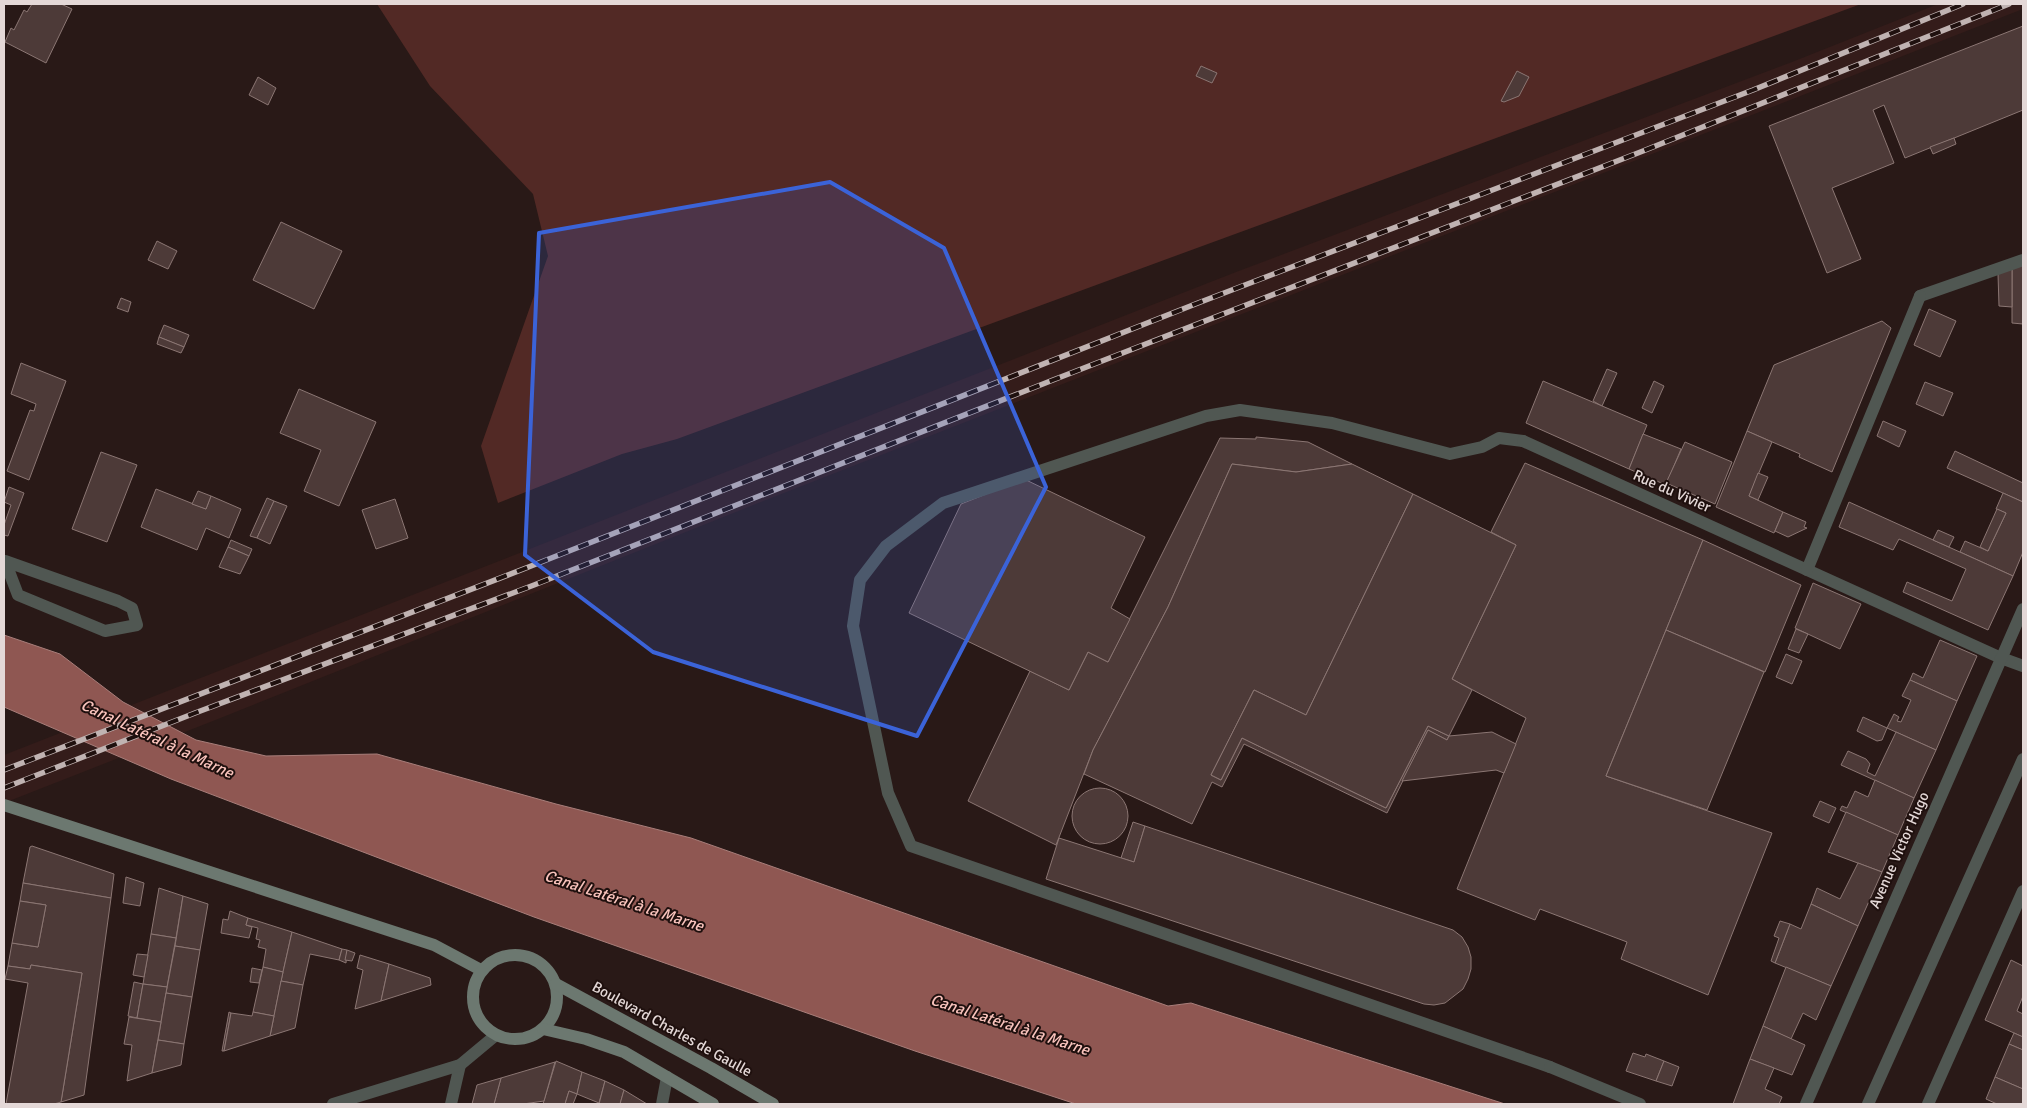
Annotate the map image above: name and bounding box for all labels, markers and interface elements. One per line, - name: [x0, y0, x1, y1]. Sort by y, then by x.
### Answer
- street label: Rue du Vivier: [1630, 466, 1714, 516]
- water label: Canal Latéral à la Marne: [78, 695, 237, 784]
- street label: Avenue Victor Hugo: [1865, 789, 1933, 911]
- water label: Canal Latéral à la Marne: [542, 866, 707, 936]
- street label: Boulevard Charles de Gaulle: [589, 978, 755, 1080]
- water label: Canal Latéral à la Marne: [928, 990, 1093, 1060]

